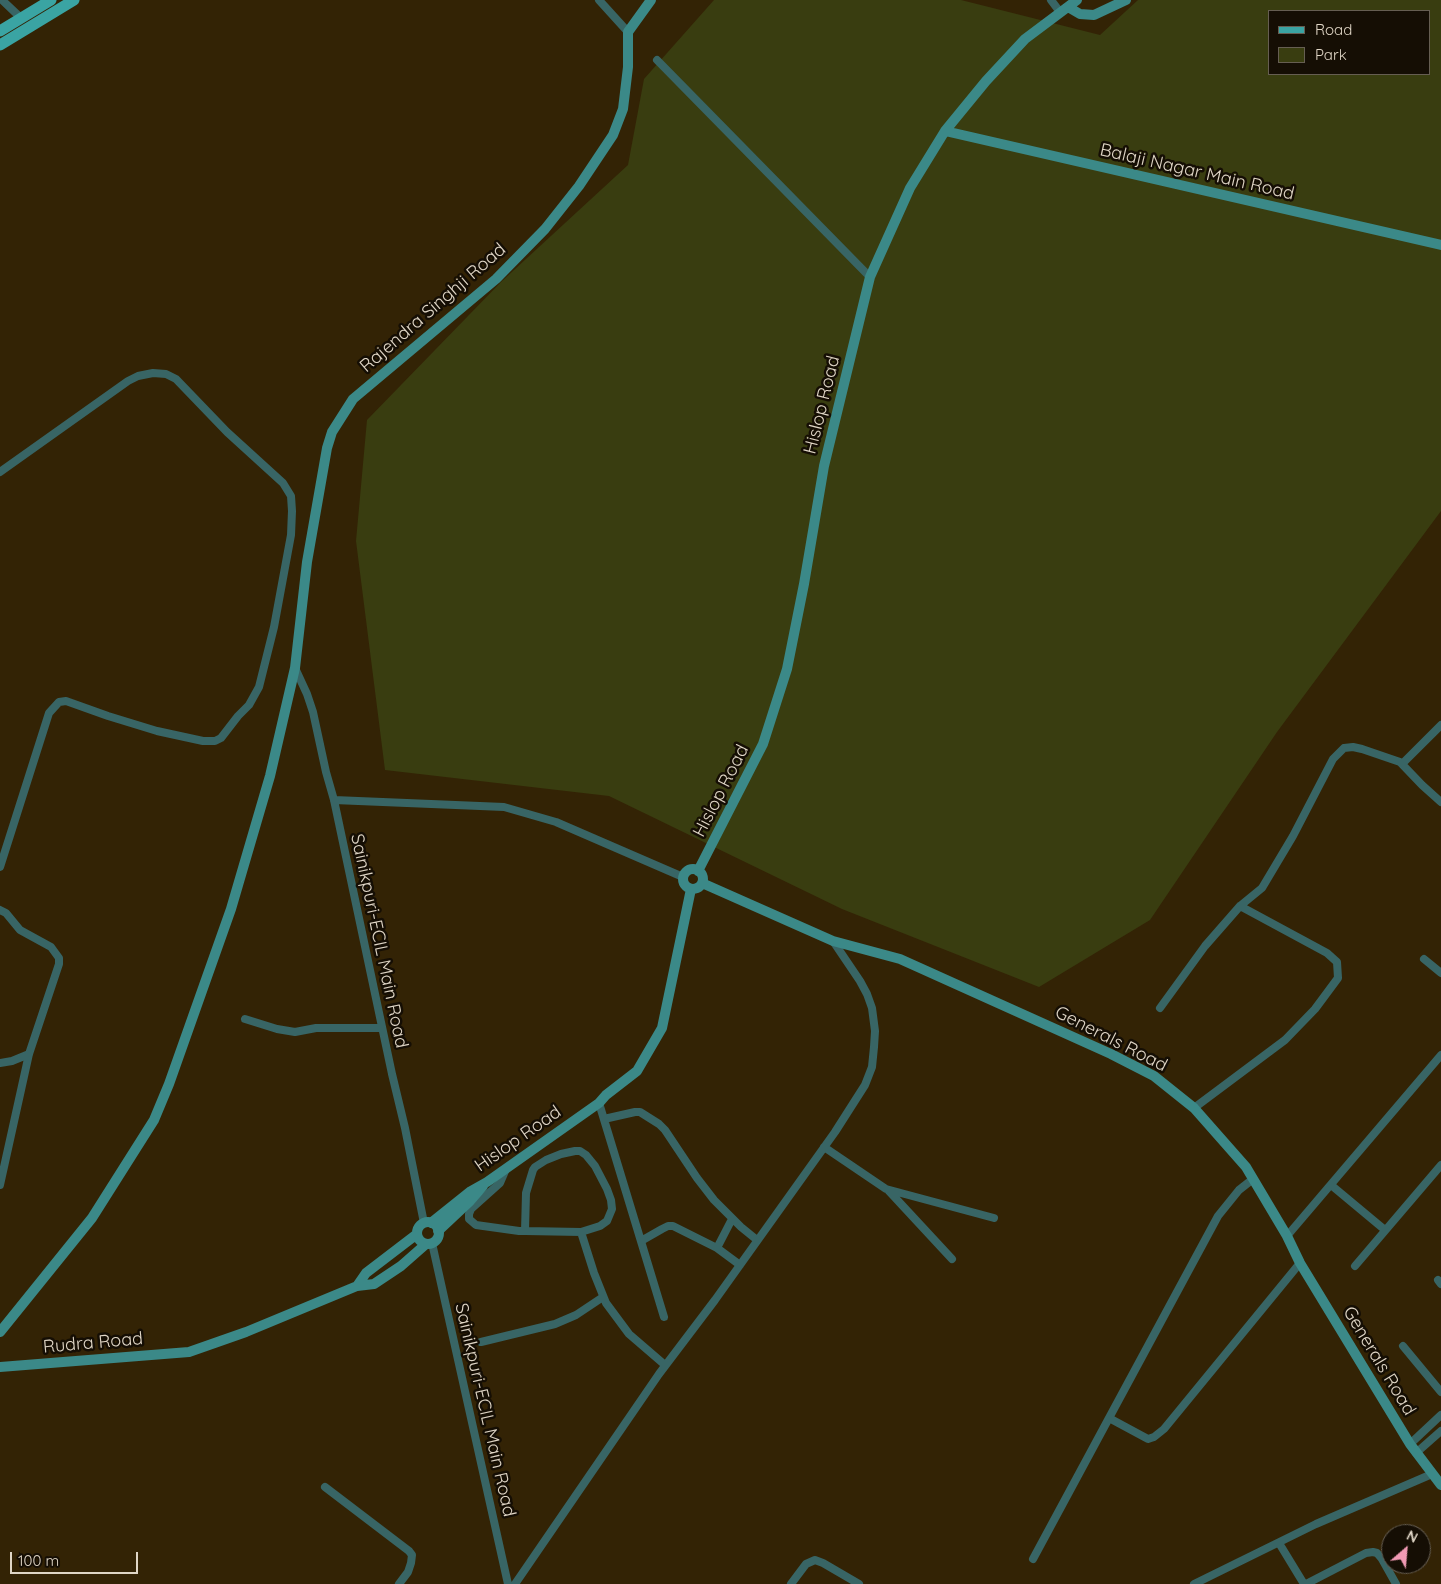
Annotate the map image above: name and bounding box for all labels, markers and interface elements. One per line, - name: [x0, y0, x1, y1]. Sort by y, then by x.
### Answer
- legend: [1268, 10, 1431, 75]
- text: Road: [1315, 20, 1352, 39]
- text: Park: [1315, 45, 1347, 64]
- street label: Balaji Nagar Main Road: [1098, 139, 1296, 205]
- street label: Rajendra Singhji Road: [356, 239, 510, 377]
- street label: Hislop Road: [799, 354, 845, 456]
- street label: Hislop Road: [689, 741, 753, 841]
- street label: Sainikpuri-ECIL Main Road: [346, 832, 412, 1050]
- street label: Generals Road: [1051, 1001, 1171, 1077]
- street label: Hislop Road: [471, 1101, 565, 1177]
- street label: Sainikpuri-ECIL Main Road: [450, 1301, 520, 1519]
- street label: Generals Road: [1338, 1303, 1420, 1419]
- street label: Rudra Road: [42, 1328, 144, 1358]
- north arrow: [1381, 1524, 1431, 1574]
- text: N: [1404, 1526, 1421, 1547]
- scale bar: [12, 1542, 140, 1574]
- text: 100 m: [18, 1551, 59, 1570]

